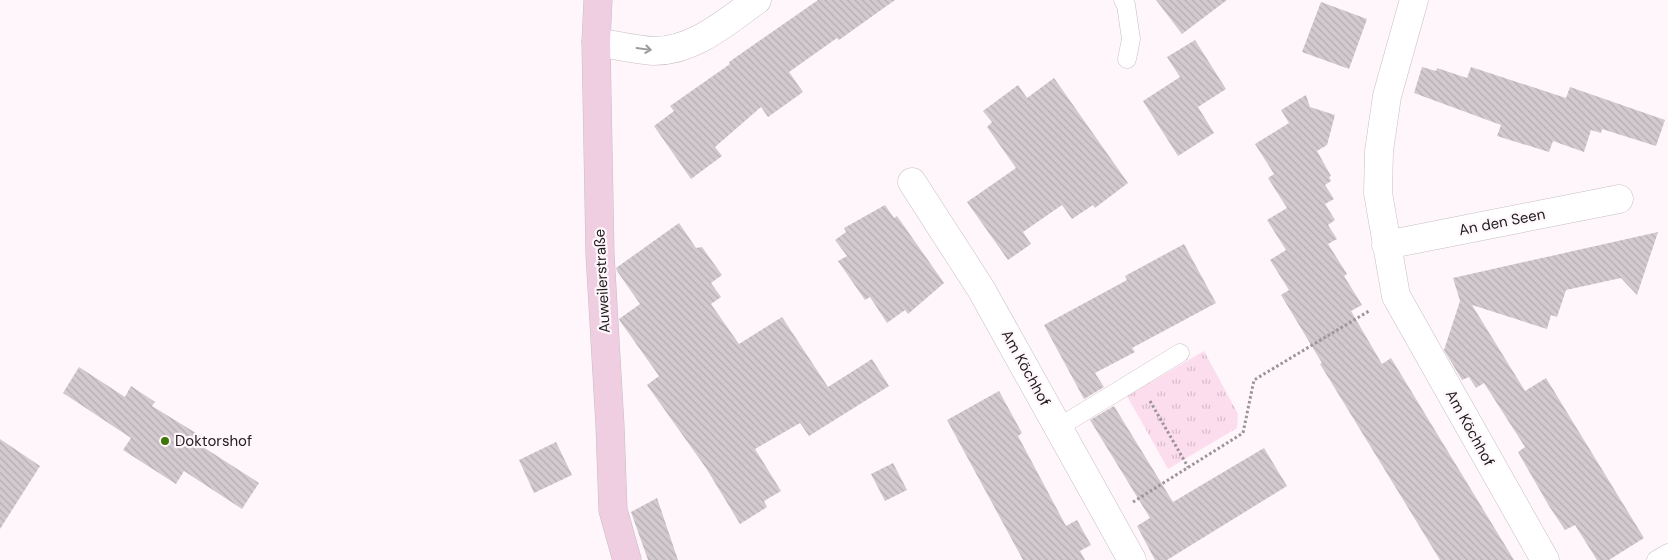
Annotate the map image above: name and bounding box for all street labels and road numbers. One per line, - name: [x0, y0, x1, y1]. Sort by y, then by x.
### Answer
- street label: An den Seen: [1457, 204, 1547, 240]
- street label: Auweilerstraße: [589, 228, 615, 334]
- street label: Am Köchhof: [997, 326, 1055, 410]
- street label: Am Köchhof: [1441, 386, 1499, 470]

